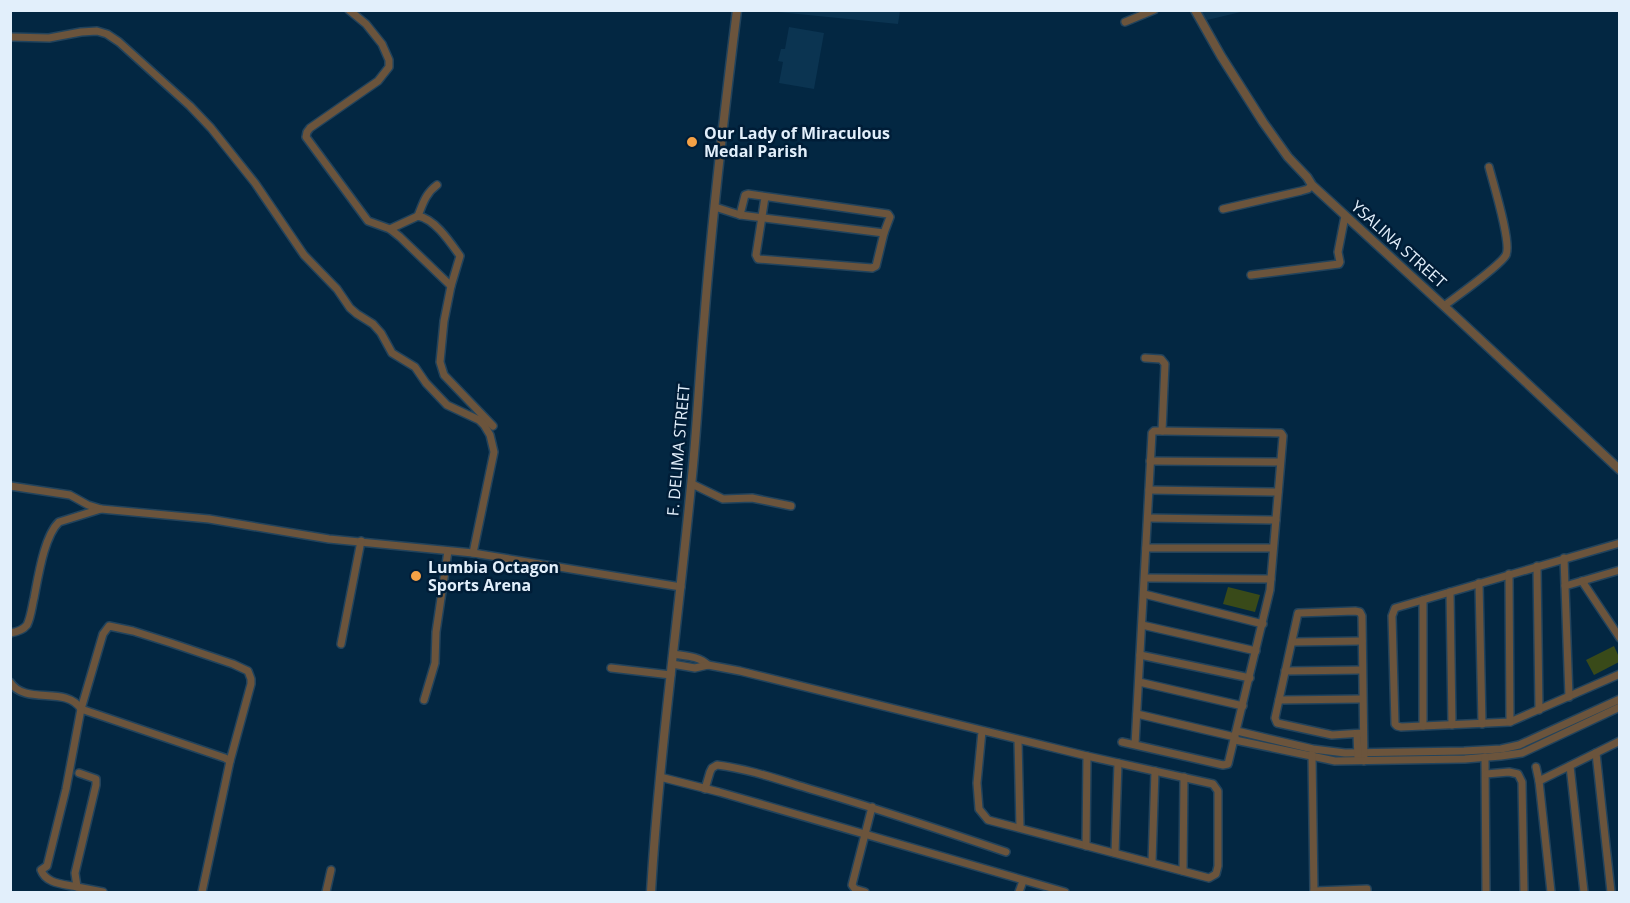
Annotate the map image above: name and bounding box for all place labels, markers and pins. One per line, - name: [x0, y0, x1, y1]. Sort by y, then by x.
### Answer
- place label: Our Lady of Miraculous Medal Parish: [704, 122, 890, 162]
- marker: Our Lady of Miraculous Medal Parish: [685, 135, 699, 149]
- place label: Lumbia Octagon Sports Arena: [428, 556, 559, 596]
- marker: Lumbia Octagon Sports Arena: [409, 569, 423, 583]

